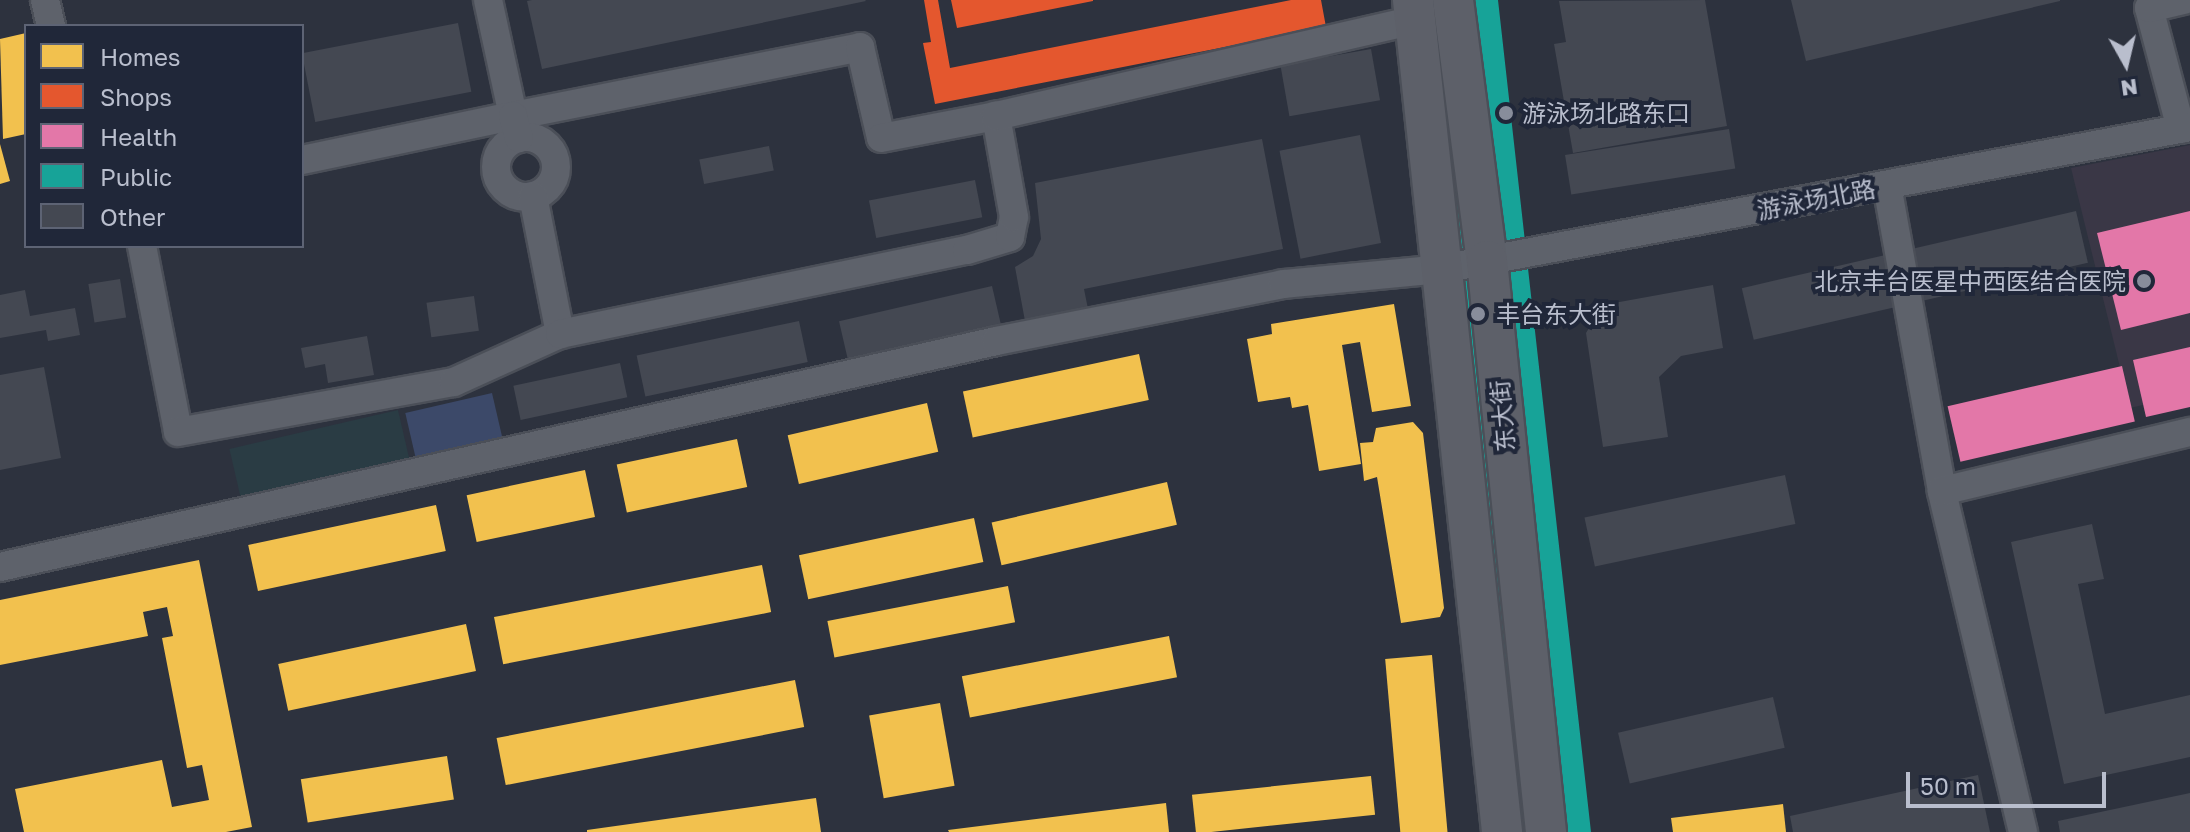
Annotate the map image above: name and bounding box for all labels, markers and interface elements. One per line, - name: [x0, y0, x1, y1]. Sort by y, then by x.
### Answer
- legend: [24, 24, 304, 248]
- north arrow: [2086, 24, 2166, 104]
- text: Homes: [100, 42, 181, 71]
- text: N: [2119, 74, 2140, 103]
- text: Shops: [100, 82, 172, 111]
- place label: 游泳场北路东口: [1522, 99, 1690, 127]
- marker: 游泳场北路东口: [1497, 104, 1515, 122]
- text: Health: [100, 122, 177, 151]
- text: Public: [100, 162, 172, 191]
- street label: 游泳场北路: [1754, 173, 1878, 225]
- text: Other: [100, 202, 165, 231]
- place label: 北京丰台医星中西医结合医院: [1814, 267, 2126, 295]
- marker: 北京丰台医星中西医结合医院: [2133, 270, 2155, 292]
- place label: 丰台东大街: [1496, 300, 1616, 328]
- marker: 丰台东大街: [1467, 303, 1489, 325]
- street label: 东大街: [1485, 379, 1519, 453]
- scale bar: [1910, 756, 2110, 806]
- text: 50 m: [1920, 771, 1976, 800]

